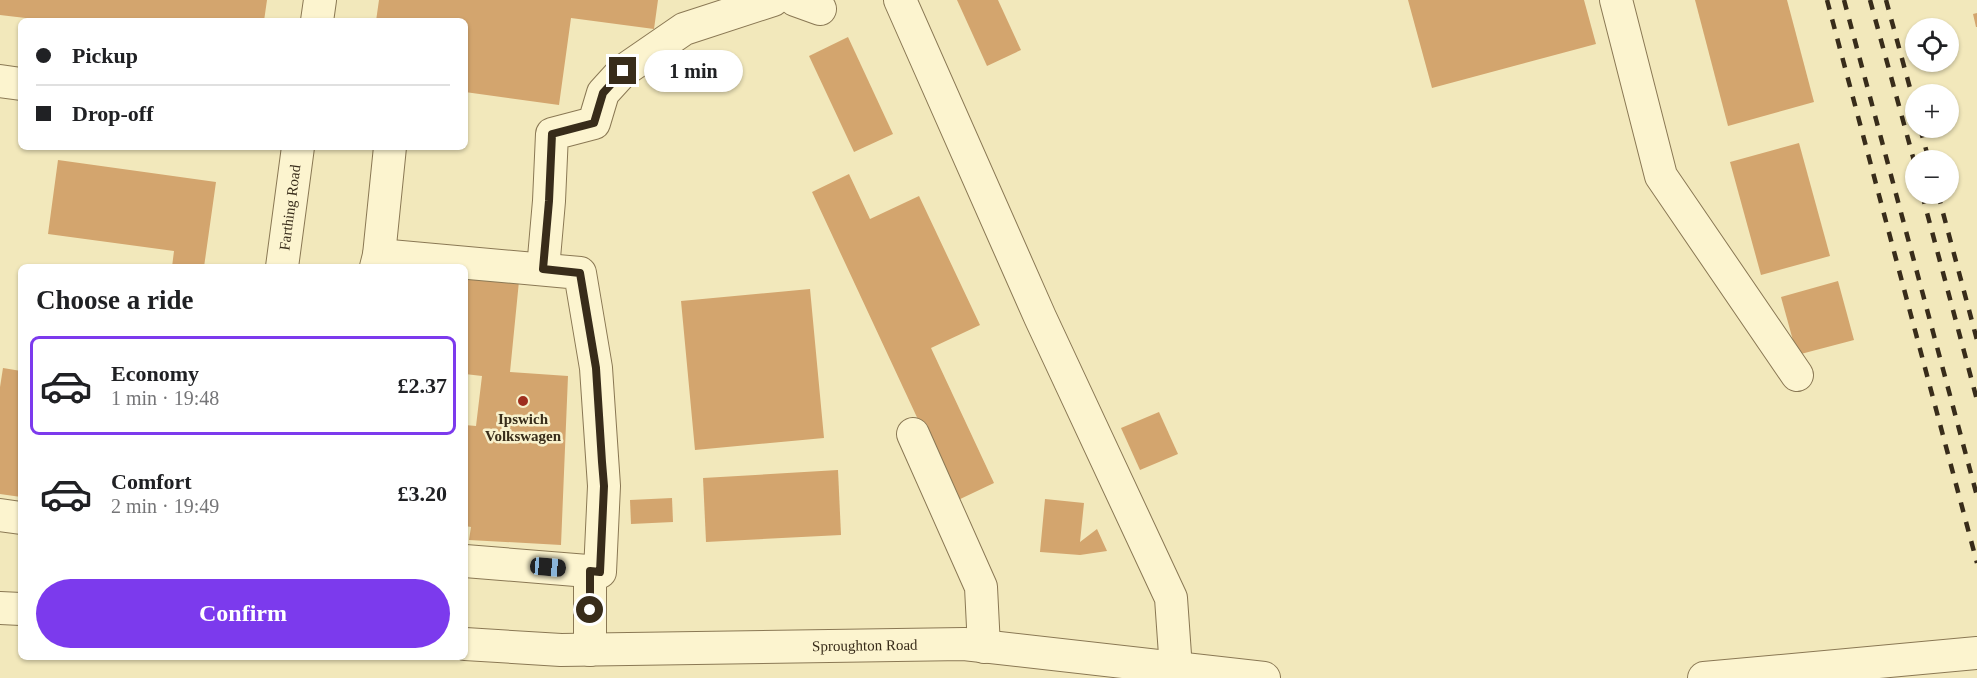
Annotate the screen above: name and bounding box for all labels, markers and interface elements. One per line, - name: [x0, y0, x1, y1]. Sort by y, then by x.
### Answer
- map controls: [1905, 18, 1959, 204]
- button: locate: [1905, 18, 1959, 72]
- text: Pickup: [72, 43, 138, 68]
- callout: 1 min: [644, 50, 743, 92]
- route end: [609, 57, 636, 84]
- text: 1 min: [669, 60, 718, 82]
- button: +: [1905, 84, 1959, 138]
- text: Drop-off: [72, 101, 153, 126]
- button: −: [1905, 150, 1959, 204]
- street label: Farthing Road: [276, 163, 304, 251]
- text: Choose a ride: [36, 285, 194, 315]
- icon: car: [39, 359, 93, 413]
- text: Economy: [111, 361, 199, 386]
- text: £2.37: [398, 373, 447, 398]
- text: 1 min · 19:48: [111, 387, 219, 409]
- marker: Ipswich Volkswagen: [516, 394, 530, 408]
- place label: Ipswich Volkswagen: [485, 411, 562, 444]
- icon: car: [39, 467, 93, 521]
- text: Comfort: [111, 469, 192, 494]
- text: £3.20: [398, 481, 447, 506]
- text: 2 min · 19:49: [111, 495, 219, 517]
- car: [529, 556, 567, 578]
- button: Confirm: [36, 579, 450, 648]
- route start: [576, 596, 603, 623]
- street label: Sproughton Road: [812, 637, 918, 654]

